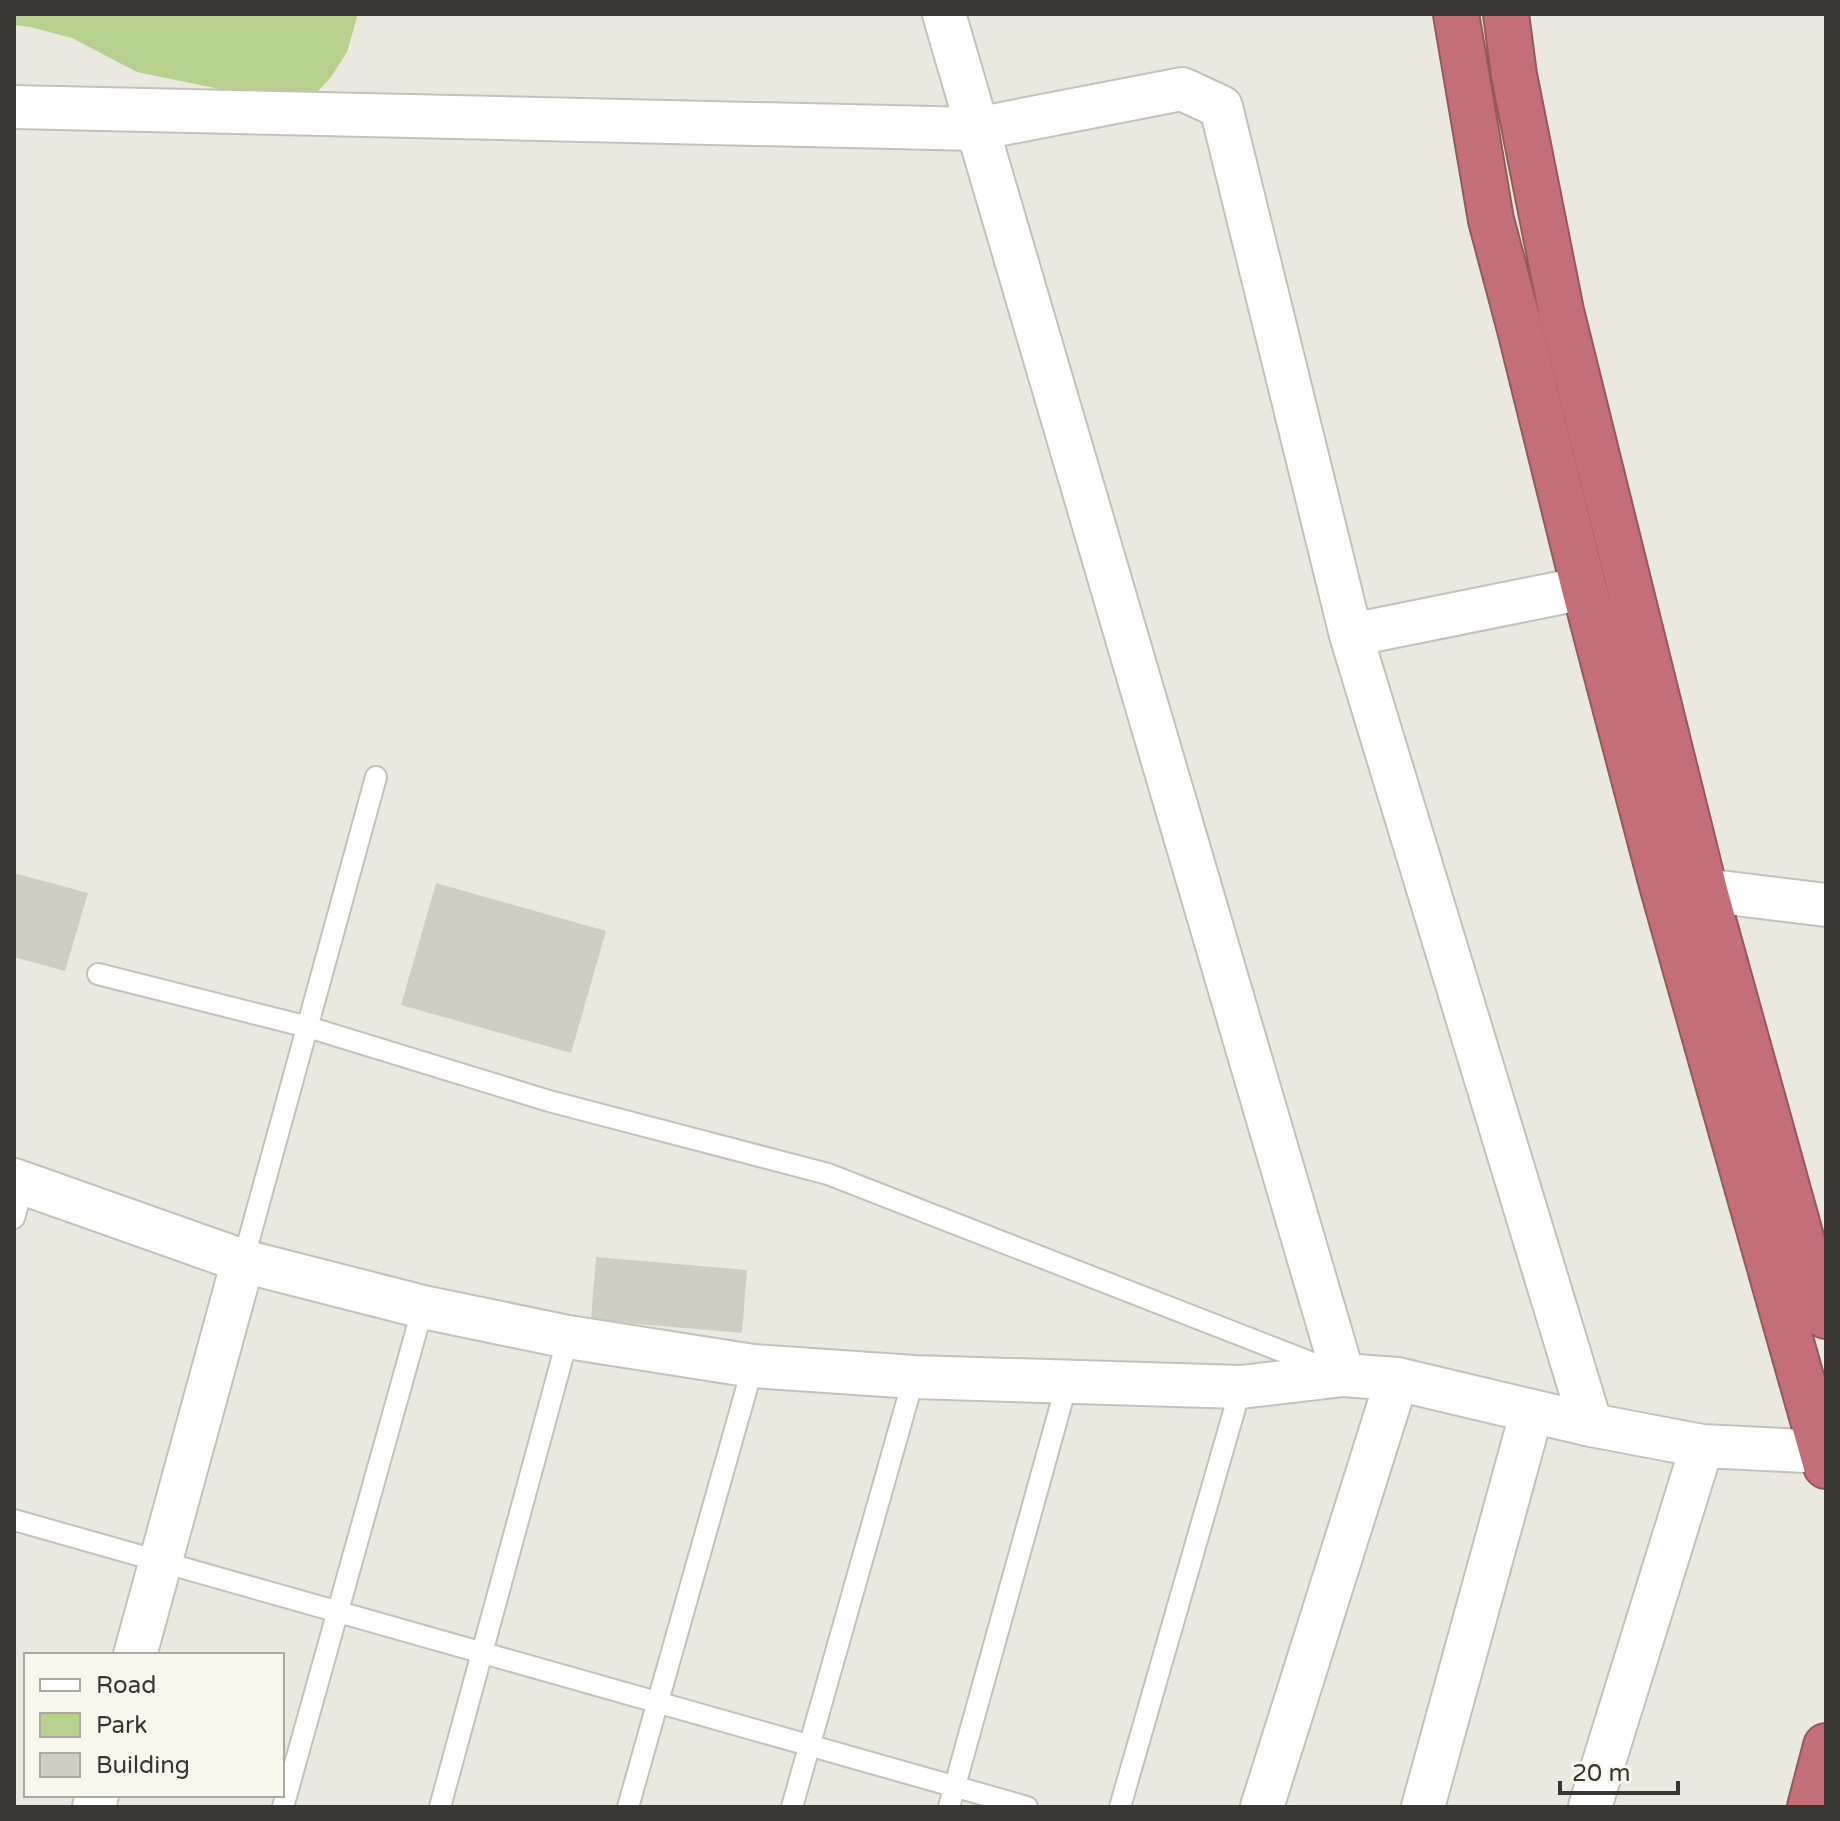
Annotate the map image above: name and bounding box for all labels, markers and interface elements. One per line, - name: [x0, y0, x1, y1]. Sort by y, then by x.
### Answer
- legend: [24, 1653, 284, 1797]
- text: Road: [96, 1671, 156, 1700]
- text: Park: [96, 1711, 147, 1740]
- scale bar: [1560, 1745, 1678, 1795]
- text: Building: [96, 1751, 190, 1780]
- text: 20 m: [1572, 1759, 1630, 1788]

